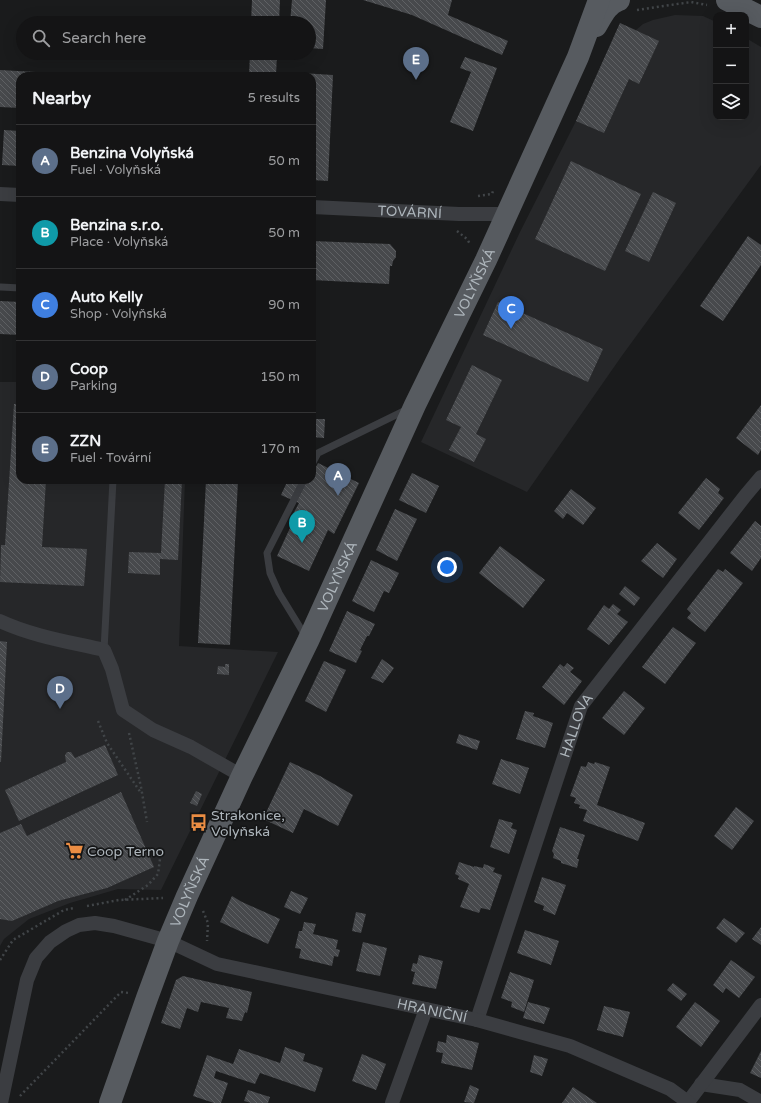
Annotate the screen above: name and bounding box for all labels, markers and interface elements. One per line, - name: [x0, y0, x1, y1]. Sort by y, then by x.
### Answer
- map controls: [713, 12, 749, 120]
- button: +: [713, 12, 749, 48]
- search box: [16, 16, 316, 60]
- icon: search: [30, 27, 52, 49]
- text: Search here: [62, 29, 146, 47]
- pin: E: [403, 47, 429, 80]
- button: −: [713, 48, 749, 84]
- button: layers: [713, 84, 749, 120]
- text: Nearby: [32, 88, 91, 109]
- text: 5 results: [248, 90, 300, 106]
- text: Benzina Volyňská: [70, 144, 194, 162]
- text: A: [40, 153, 50, 169]
- text: 50 m: [268, 153, 300, 169]
- text: Fuel · Volyňská: [70, 162, 161, 178]
- street label: TOVÁRNÍ: [377, 202, 442, 222]
- text: Benzina s.r.o.: [70, 216, 164, 234]
- text: B: [40, 225, 50, 241]
- text: 50 m: [268, 225, 300, 241]
- text: Place · Volyňská: [70, 234, 168, 250]
- street label: VOLYŇSKÁ: [451, 245, 499, 321]
- text: Auto Kelly: [70, 288, 143, 306]
- pin: C: [498, 296, 524, 329]
- text: C: [40, 297, 50, 313]
- text: 90 m: [268, 297, 300, 313]
- text: Shop · Volyňská: [70, 306, 167, 322]
- text: Coop: [70, 360, 108, 378]
- text: D: [40, 369, 50, 385]
- text: 150 m: [260, 369, 300, 385]
- text: Parking: [70, 378, 117, 394]
- text: ZZN: [70, 432, 101, 450]
- text: E: [41, 441, 49, 457]
- text: 170 m: [260, 441, 300, 457]
- text: Fuel · Tovární: [70, 450, 151, 466]
- pin: A: [325, 463, 351, 496]
- pin: B: [289, 510, 315, 543]
- street label: VOLYŇSKÁ: [314, 539, 361, 615]
- your location: [437, 557, 457, 577]
- pin: D: [47, 676, 73, 709]
- street label: HALLOVA: [557, 690, 597, 760]
- place label: Strakonice, Volyňská: [211, 807, 285, 840]
- bus stop icon: Strakonice, Volyňská: [188, 813, 208, 833]
- supermarket icon: Coop Terno: [64, 841, 84, 861]
- place label: Coop Terno: [87, 843, 164, 860]
- street label: VOLYŇSKÁ: [167, 853, 213, 930]
- street label: HRANIČNÍ: [395, 995, 469, 1027]

